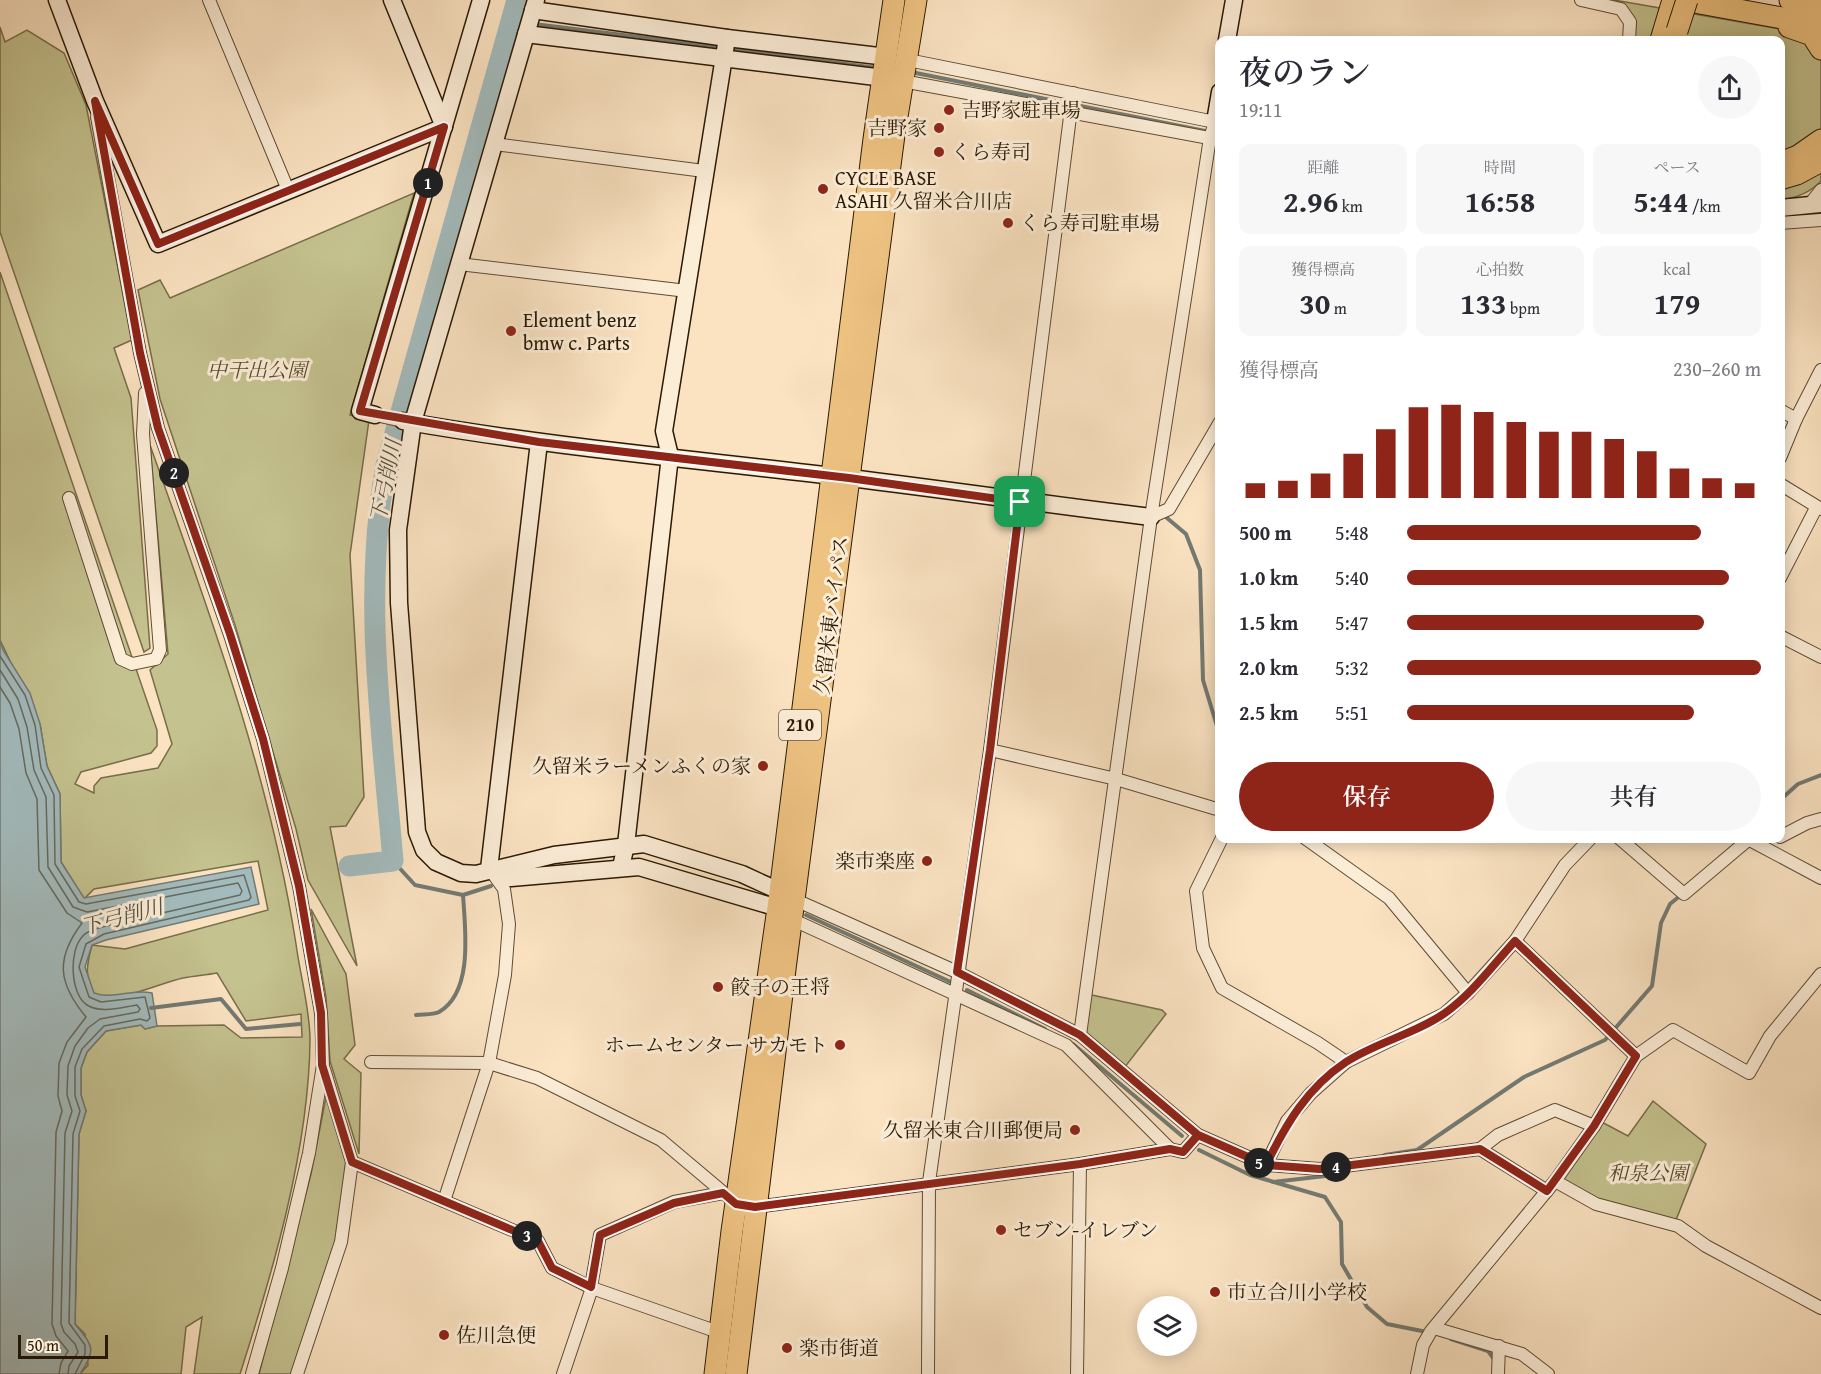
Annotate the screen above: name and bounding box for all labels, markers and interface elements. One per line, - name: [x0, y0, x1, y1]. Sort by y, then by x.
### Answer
- text: 夜のラン: [1239, 48, 1371, 96]
- button: share: [1698, 56, 1761, 119]
- place label: 吉野家駐車場: [961, 95, 1081, 124]
- text: 19:11: [1239, 95, 1282, 124]
- marker: 吉野家駐車場: [942, 103, 956, 117]
- place label: 吉野家: [867, 113, 927, 142]
- marker: 吉野家: [932, 121, 946, 135]
- place label: くら寿司: [951, 137, 1031, 166]
- marker: くら寿司: [932, 145, 946, 159]
- text: 距離: [1307, 155, 1339, 179]
- text: 時間: [1484, 155, 1516, 179]
- text: ペース: [1653, 155, 1701, 179]
- place label: CYCLE BASE ASAHI 久留米合川店: [835, 163, 1013, 215]
- pin: 1: [413, 168, 443, 198]
- text: 1: [424, 171, 432, 195]
- text: 2.96: [1283, 179, 1338, 223]
- text: 16:58: [1465, 179, 1535, 223]
- text: 5:44: [1633, 179, 1688, 223]
- marker: CYCLE BASE ASAHI 久留米合川店: [816, 182, 830, 196]
- text: km: [1338, 194, 1363, 218]
- text: /km: [1688, 194, 1721, 218]
- place label: くら寿司駐車場: [1020, 208, 1160, 237]
- marker: くら寿司駐車場: [1001, 216, 1015, 230]
- text: 獲得標高: [1291, 257, 1355, 281]
- text: 心拍数: [1476, 257, 1524, 281]
- text: kcal: [1663, 257, 1691, 281]
- text: 30: [1299, 281, 1330, 325]
- text: 133: [1460, 281, 1507, 325]
- text: 179: [1654, 281, 1700, 325]
- text: m: [1330, 296, 1347, 320]
- text: bpm: [1507, 296, 1540, 320]
- place label: Element benz bmw c. Parts: [523, 305, 637, 357]
- marker: Element benz bmw c. Parts: [504, 324, 518, 338]
- text: 230–260 m: [1673, 354, 1761, 383]
- park label: 中干出公園: [207, 355, 310, 384]
- text: 獲得標高: [1239, 355, 1319, 384]
- water label: 下弓削川: [362, 435, 409, 525]
- pin: 2: [159, 458, 189, 488]
- text: 2: [170, 461, 178, 485]
- pin: [994, 476, 1045, 527]
- icon: arrive: [1003, 485, 1036, 518]
- text: 500 m: [1239, 518, 1292, 547]
- text: 5:48: [1335, 518, 1369, 547]
- street label: 久留米東バイパス: [806, 534, 855, 696]
- text: 1.0 km: [1239, 563, 1298, 592]
- text: 5:40: [1335, 563, 1369, 592]
- text: 1.5 km: [1239, 608, 1298, 637]
- text: 5:47: [1335, 608, 1369, 637]
- text: 2.0 km: [1239, 653, 1298, 682]
- text: 5:32: [1335, 653, 1369, 682]
- text: 2.5 km: [1239, 698, 1298, 727]
- text: 5:51: [1335, 698, 1369, 727]
- road number: 210: [779, 710, 821, 740]
- place label: 久留米ラーメンふくの家: [532, 751, 751, 780]
- marker: 久留米ラーメンふくの家: [756, 759, 770, 773]
- button: 保存: [1239, 762, 1494, 831]
- button: 共有: [1506, 762, 1761, 831]
- place label: 楽市楽座: [835, 846, 915, 875]
- marker: 楽市楽座: [920, 854, 934, 868]
- water label: 下弓削川: [77, 890, 168, 942]
- place label: 餃子の王将: [730, 972, 830, 1001]
- marker: 餃子の王将: [711, 980, 725, 994]
- place label: ホームセンター サカモト: [605, 1030, 828, 1059]
- marker: ホームセンター サカモト: [833, 1038, 847, 1052]
- place label: 久留米東合川郵便局: [883, 1115, 1063, 1144]
- marker: 久留米東合川郵便局: [1068, 1123, 1082, 1137]
- pin: 5: [1244, 1148, 1274, 1178]
- text: 5: [1255, 1151, 1263, 1175]
- pin: 4: [1321, 1152, 1351, 1182]
- text: 4: [1332, 1155, 1340, 1179]
- park label: 和泉公園: [1608, 1158, 1691, 1187]
- place label: セブン-イレブン: [1013, 1215, 1158, 1244]
- pin: 3: [512, 1221, 542, 1251]
- marker: セブン-イレブン: [994, 1223, 1008, 1237]
- text: 3: [523, 1224, 531, 1248]
- place label: 市立合川小学校: [1227, 1277, 1367, 1306]
- marker: 市立合川小学校: [1208, 1285, 1222, 1299]
- map controls: [1137, 1296, 1197, 1356]
- button: layers: [1137, 1296, 1197, 1356]
- place label: 佐川急便: [456, 1320, 536, 1349]
- marker: 佐川急便: [437, 1328, 451, 1342]
- scale bar: [18, 1332, 108, 1360]
- text: 50 m: [27, 1333, 59, 1357]
- place label: 楽市街道: [799, 1333, 879, 1362]
- marker: 楽市街道: [780, 1341, 794, 1355]

